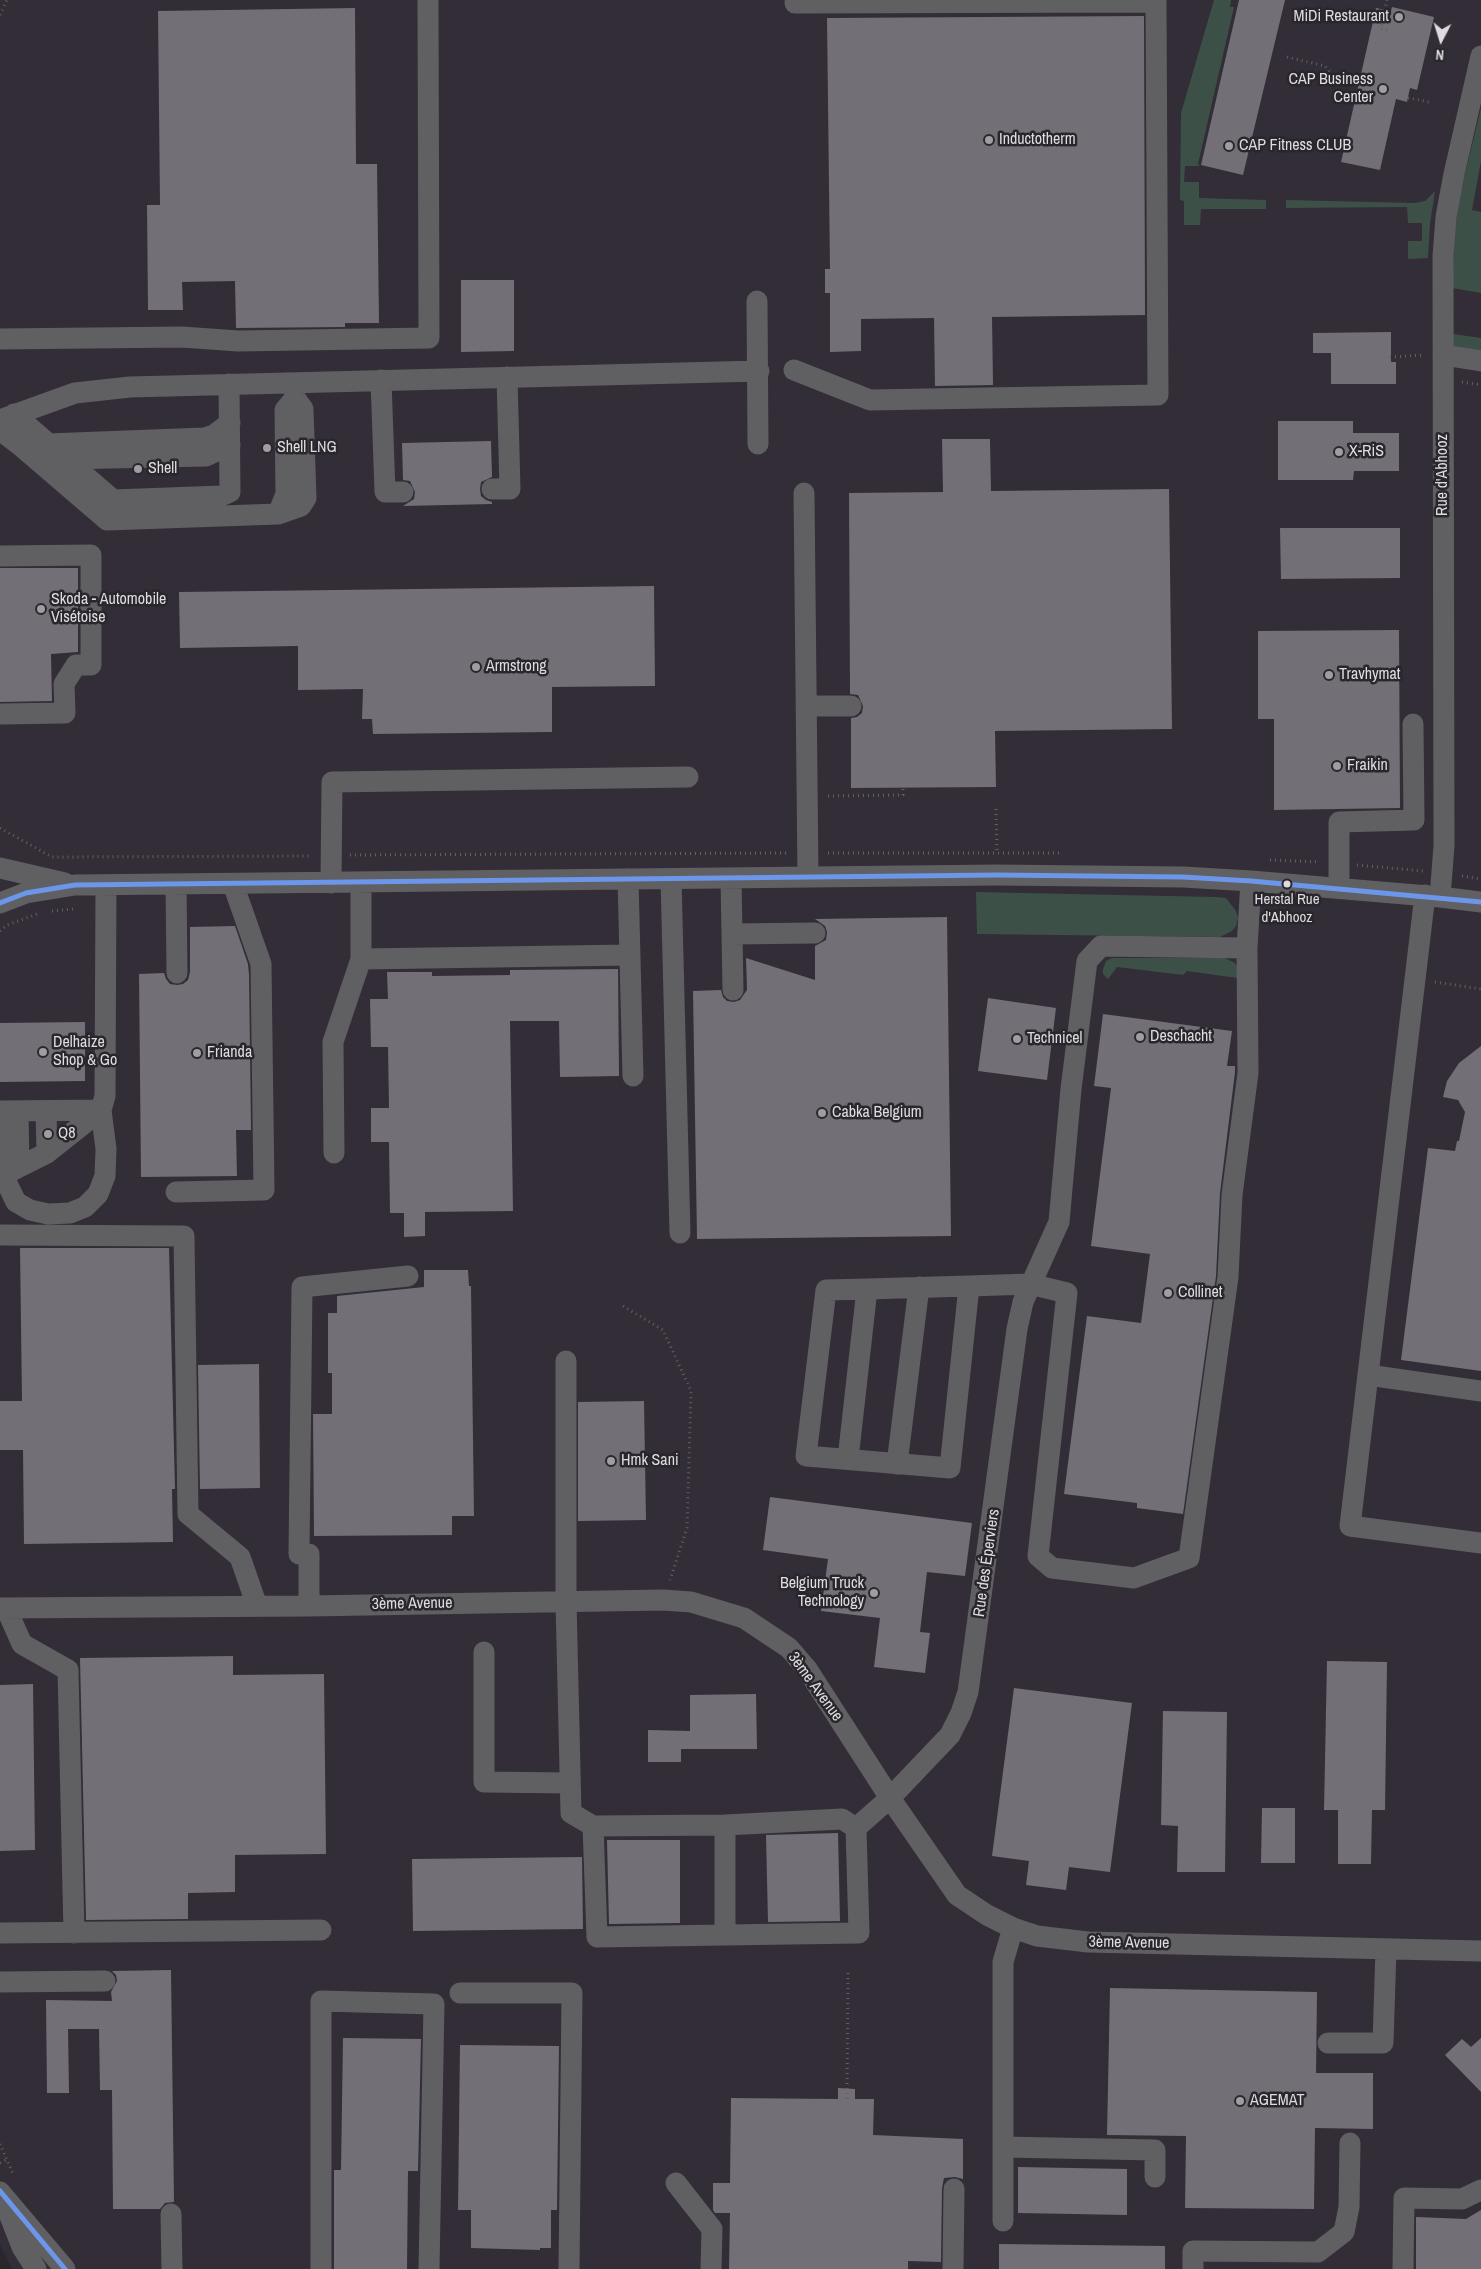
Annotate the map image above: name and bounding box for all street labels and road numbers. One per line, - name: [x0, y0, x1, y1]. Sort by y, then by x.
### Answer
- street label: Rue d'Abhooz: [1433, 434, 1453, 516]
- street label: Rue des Éperviers: [970, 1508, 1004, 1618]
- street label: 3ème Avenue: [371, 1594, 453, 1614]
- street label: 3ème Avenue: [784, 1649, 846, 1725]
- street label: 3ème Avenue: [1088, 1933, 1170, 1953]

